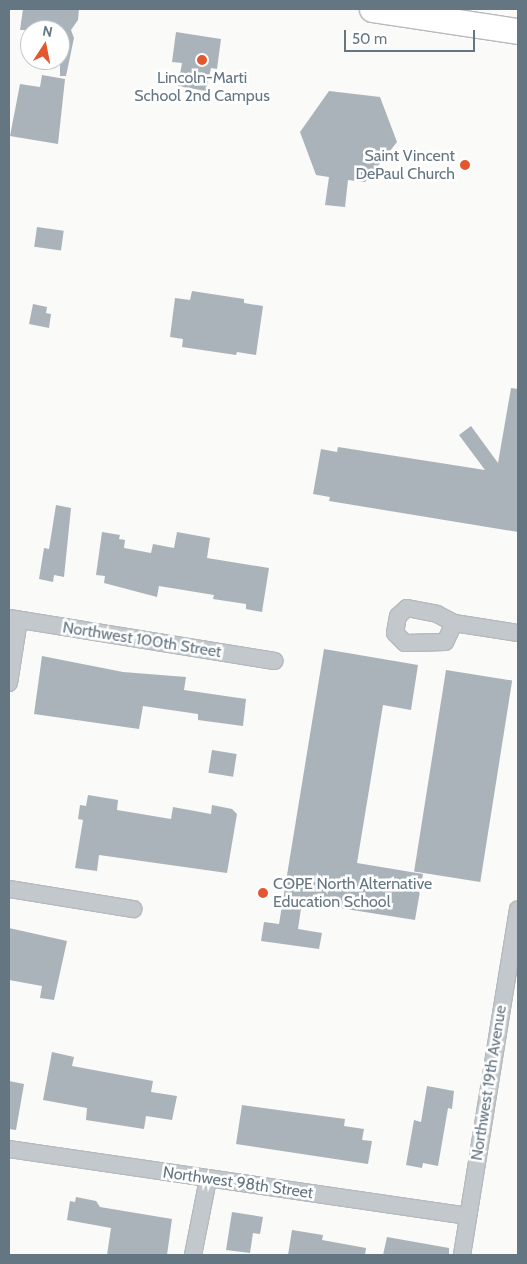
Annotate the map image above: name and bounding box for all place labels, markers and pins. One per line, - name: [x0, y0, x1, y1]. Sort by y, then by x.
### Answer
- marker: Lincoln-Marti School 2nd Campus: [196, 54, 208, 66]
- place label: Lincoln-Marti School 2nd Campus: [134, 68, 270, 106]
- place label: Saint Vincent DePaul Church: [355, 146, 455, 184]
- marker: Saint Vincent DePaul Church: [459, 159, 471, 171]
- place label: COPE North Alternative Education School: [273, 874, 432, 912]
- marker: COPE North Alternative Education School: [257, 887, 269, 899]

